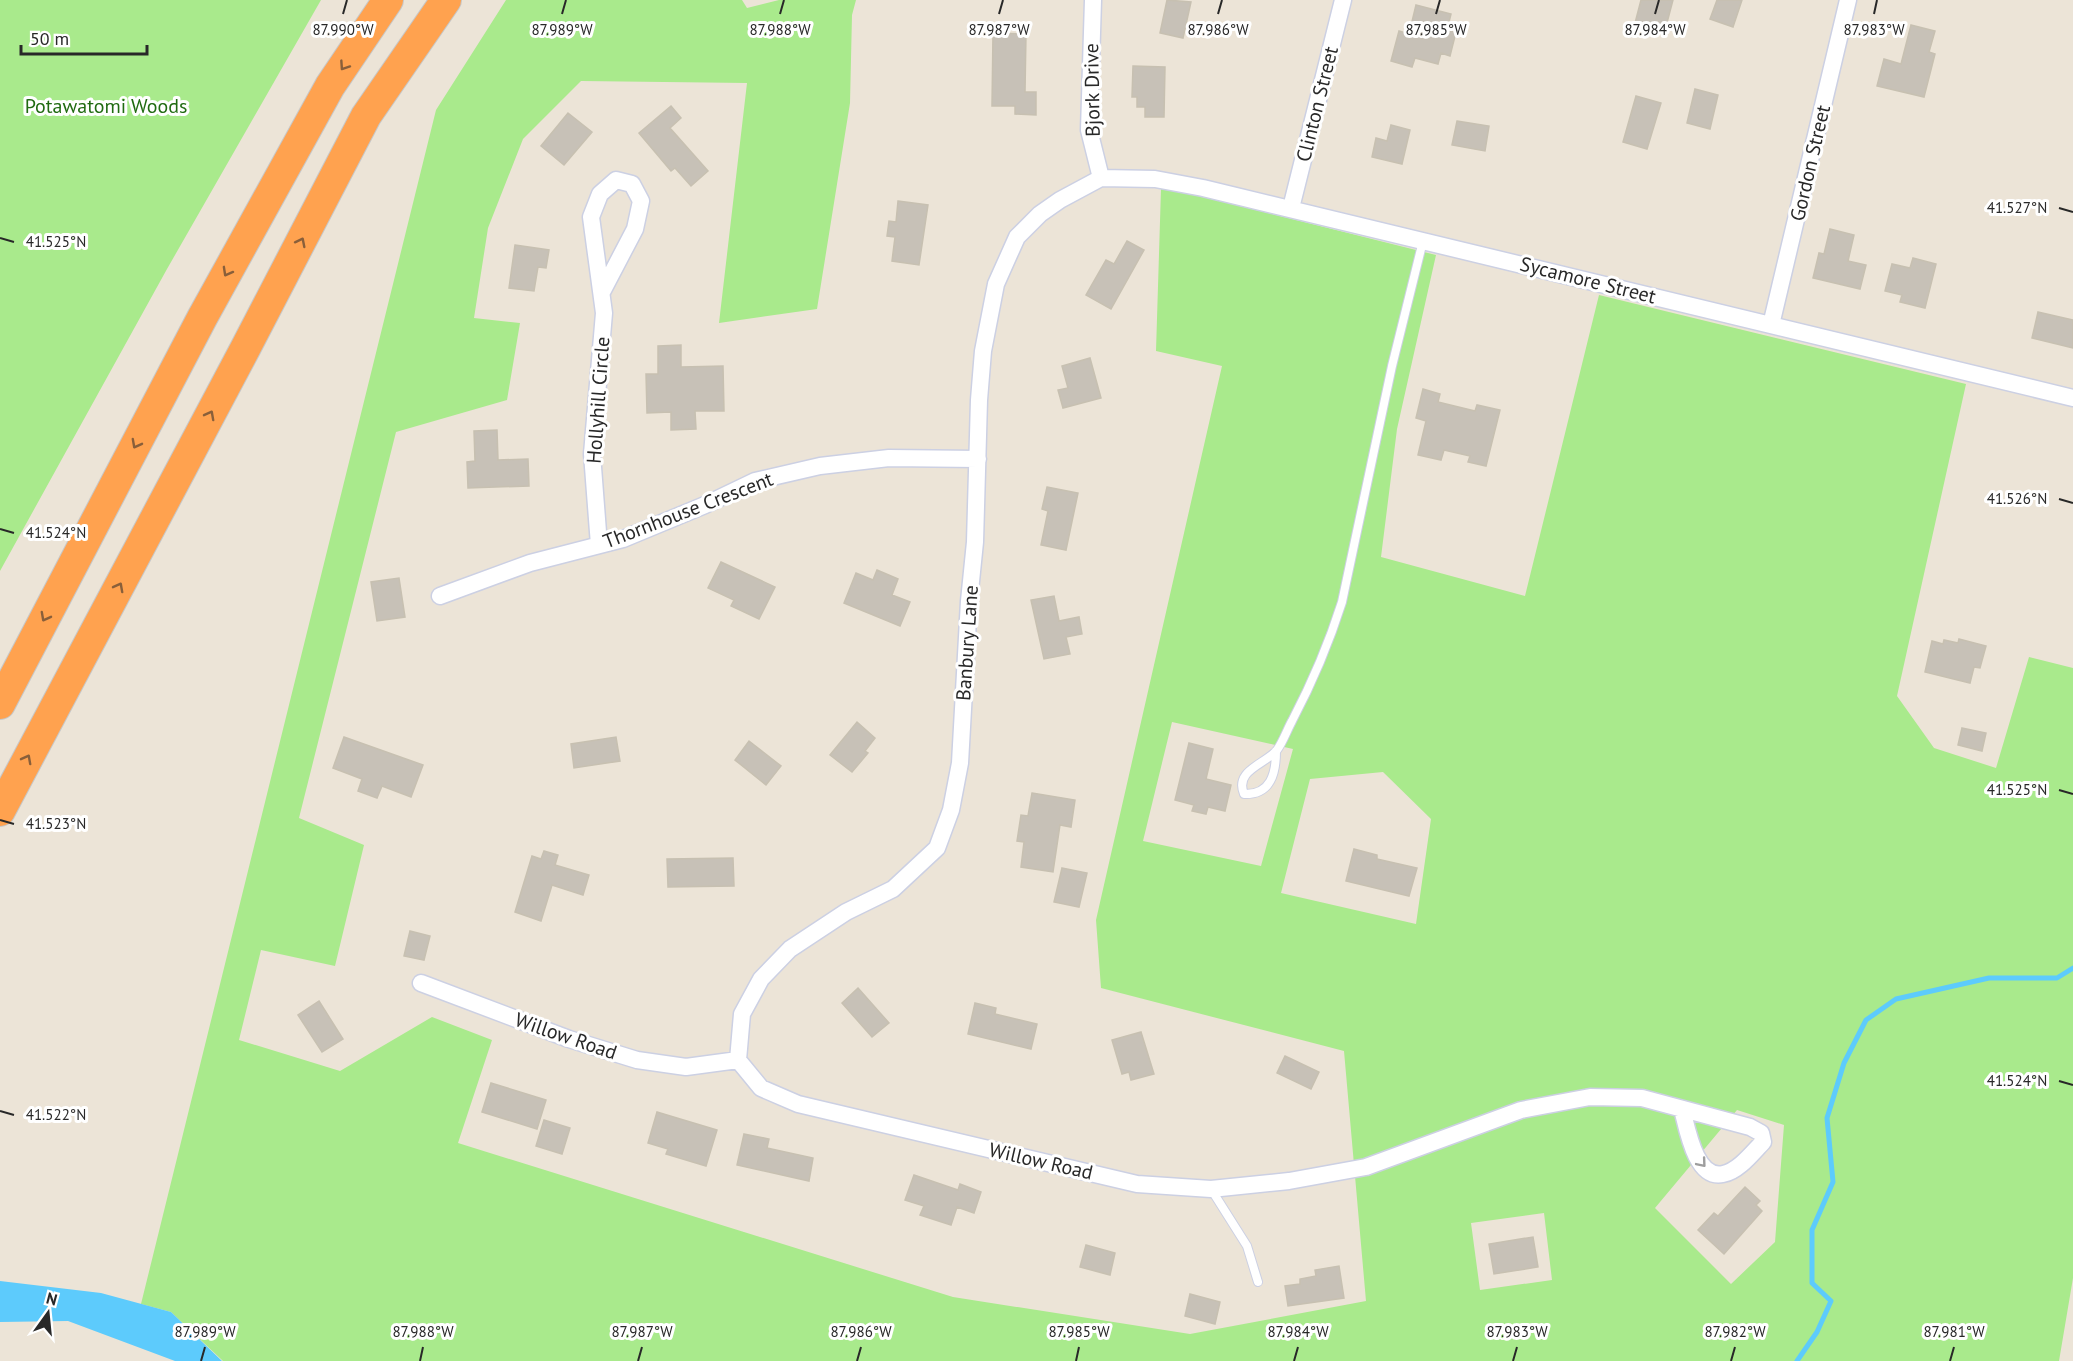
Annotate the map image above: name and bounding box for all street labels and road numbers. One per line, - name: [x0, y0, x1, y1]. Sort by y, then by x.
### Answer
- street label: Bjork Drive: [1078, 43, 1106, 137]
- street label: Clinton Street: [1290, 43, 1344, 164]
- street label: Gordon Street: [1784, 102, 1836, 224]
- street label: Sycamore Street: [1517, 251, 1659, 309]
- street label: Hollyhill Circle: [581, 336, 615, 464]
- street label: Thornhouse Crescent: [599, 466, 777, 554]
- street label: Banbury Lane: [950, 584, 984, 702]
- street label: Willow Road: [512, 1006, 620, 1066]
- street label: Willow Road: [986, 1136, 1096, 1186]

